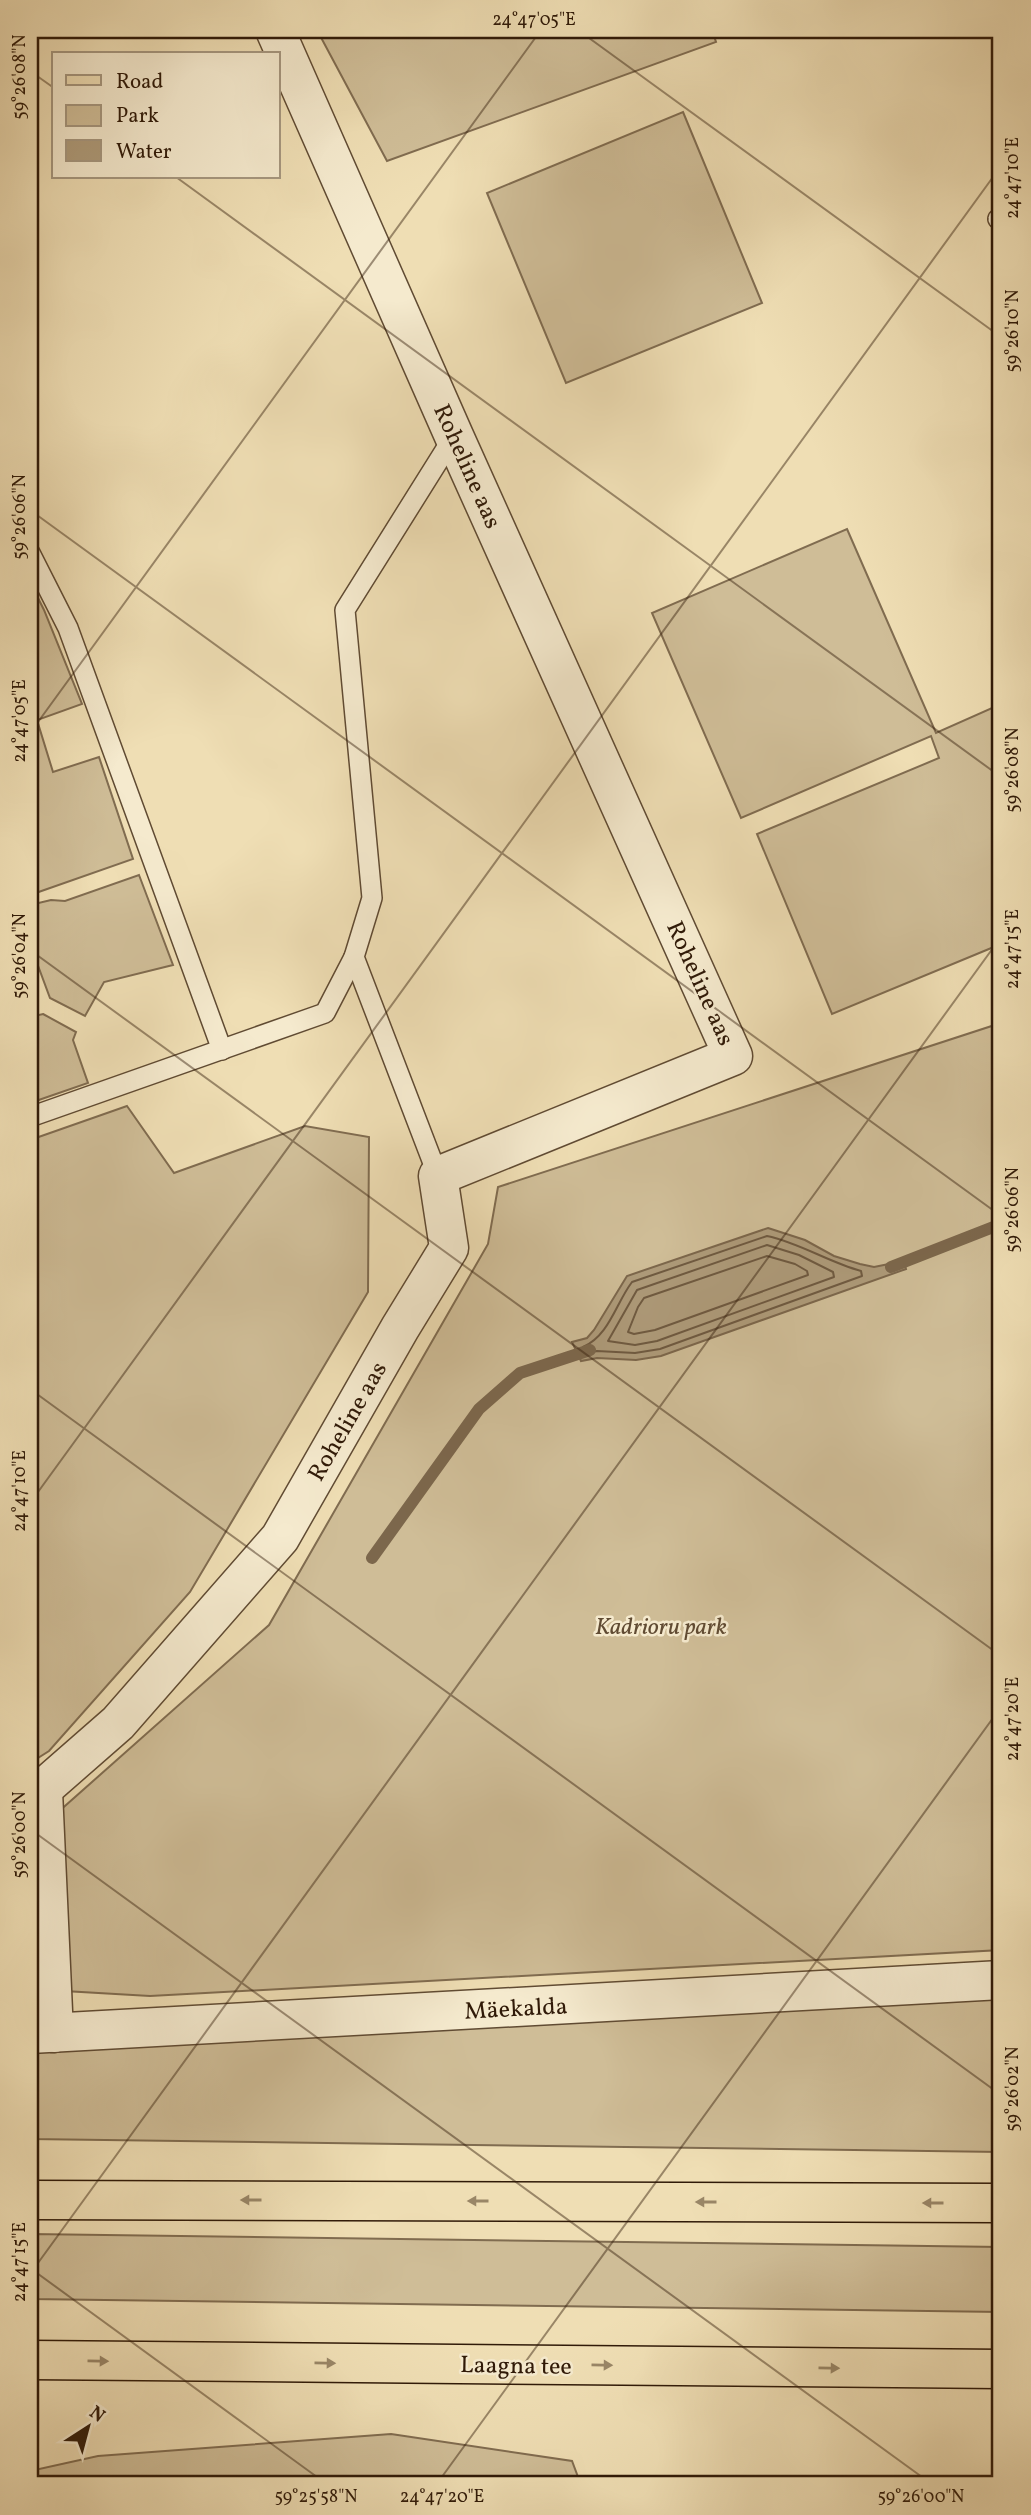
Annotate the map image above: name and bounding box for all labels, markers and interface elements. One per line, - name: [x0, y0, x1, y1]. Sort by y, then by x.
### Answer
- text: 24°47'05"E: [492, 8, 576, 33]
- text: 59°26'08"N: [8, 34, 33, 120]
- legend: [52, 52, 280, 178]
- text: Road: [116, 68, 163, 97]
- text: Park: [116, 102, 159, 131]
- text: 24°47'10"E: [1001, 137, 1026, 219]
- text: Water: [116, 138, 172, 167]
- text: 59°26'10"N: [1001, 289, 1026, 373]
- street label: Roheline aas: [424, 399, 509, 535]
- text: 59°26'06"N: [8, 474, 33, 560]
- text: 24°47'05"E: [8, 679, 33, 763]
- text: 59°26'08"N: [1001, 727, 1026, 813]
- text: 24°47'15"E: [1001, 909, 1026, 989]
- text: 59°26'04"N: [8, 913, 33, 999]
- street label: Roheline aas: [657, 916, 742, 1052]
- text: 59°26'06"N: [1001, 1167, 1026, 1253]
- street label: Roheline aas: [301, 1356, 397, 1488]
- text: 24°47'10"E: [8, 1450, 33, 1532]
- park label: Kadrioru park: [595, 1611, 727, 1645]
- text: 24°47'20"E: [1001, 1677, 1026, 1761]
- text: 59°26'00"N: [8, 1792, 33, 1878]
- street label: Mäekalda: [464, 1990, 569, 2030]
- text: 59°26'02"N: [1001, 2046, 1026, 2132]
- one-way arrow: [239, 2195, 261, 2206]
- one-way arrow: [467, 2195, 489, 2207]
- one-way arrow: [694, 2196, 716, 2208]
- one-way arrow: [922, 2197, 944, 2209]
- text: 24°47'15"E: [8, 2222, 33, 2302]
- street label: Laagna tee: [460, 2349, 572, 2385]
- one-way arrow: [87, 2355, 109, 2367]
- one-way arrow: [315, 2357, 337, 2369]
- one-way arrow: [591, 2360, 613, 2371]
- one-way arrow: [819, 2362, 841, 2373]
- north arrow: [52, 2392, 122, 2462]
- text: N: [84, 2400, 110, 2430]
- text: 59°25'58"N: [274, 2485, 358, 2510]
- text: 24°47'20"E: [400, 2485, 484, 2510]
- text: 59°26'00"N: [878, 2485, 964, 2510]

